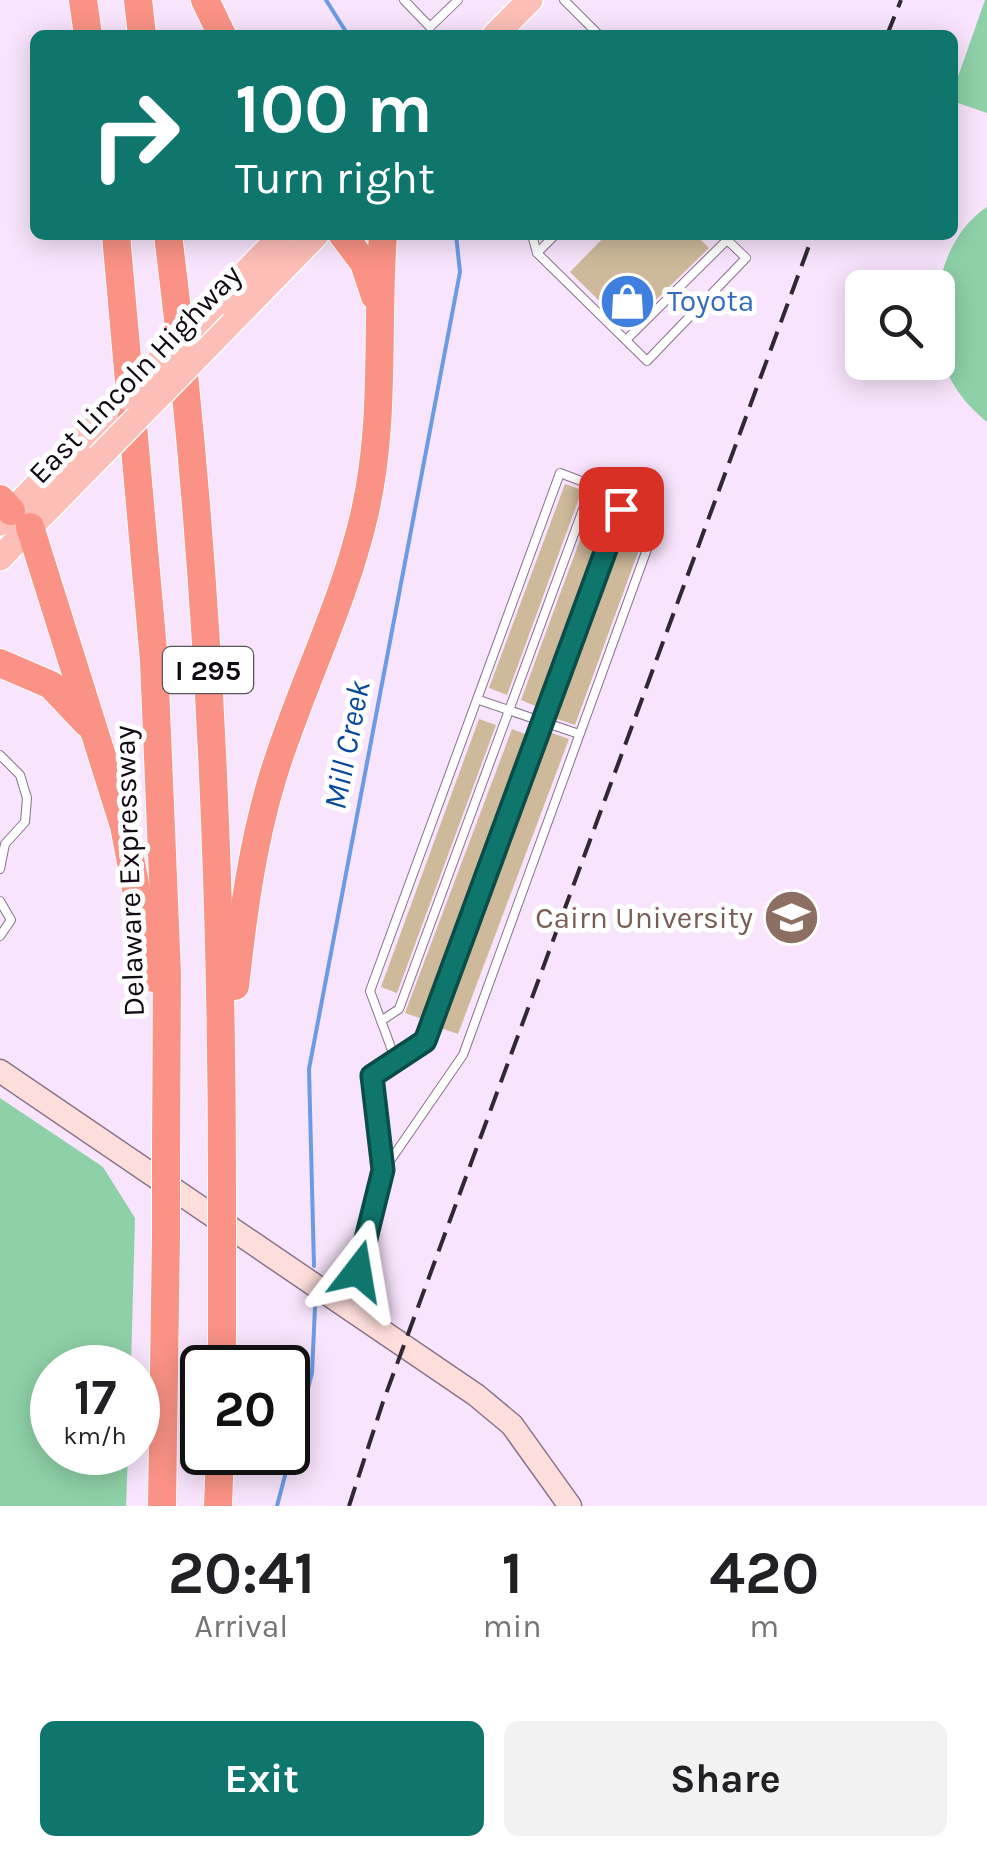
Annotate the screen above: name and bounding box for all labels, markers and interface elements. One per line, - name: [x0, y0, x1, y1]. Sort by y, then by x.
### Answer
- text: 100 m: [235, 68, 433, 150]
- icon: right: [70, 70, 200, 200]
- text: Turn right: [235, 152, 435, 204]
- street label: East Lincoln Highway: [21, 257, 249, 491]
- map controls: [845, 270, 955, 380]
- button: search: [845, 270, 955, 380]
- shop icon: Toyota: [598, 271, 658, 331]
- place label: Toyota: [667, 283, 754, 319]
- pin: [579, 467, 664, 552]
- icon: arrive: [594, 482, 649, 537]
- road number: I 295: [163, 647, 253, 693]
- water label: Mill Creek: [316, 677, 378, 813]
- street label: Delaware Expressway: [106, 725, 152, 1017]
- school or university icon: Cairn University: [762, 888, 822, 948]
- place label: Cairn University: [535, 900, 753, 936]
- position arrow: [306, 1219, 410, 1323]
- speed limit sign: 20: [180, 1345, 310, 1475]
- text: 17: [74, 1368, 116, 1427]
- text: km/h: [63, 1421, 127, 1450]
- text: 20:41: [168, 1538, 315, 1608]
- text: 1: [502, 1538, 523, 1608]
- text: 420: [709, 1538, 819, 1608]
- text: Arrival: [195, 1608, 288, 1645]
- text: min: [483, 1608, 542, 1645]
- text: m: [749, 1608, 779, 1645]
- button: Exit: [40, 1721, 484, 1836]
- button: Share: [504, 1721, 947, 1836]

